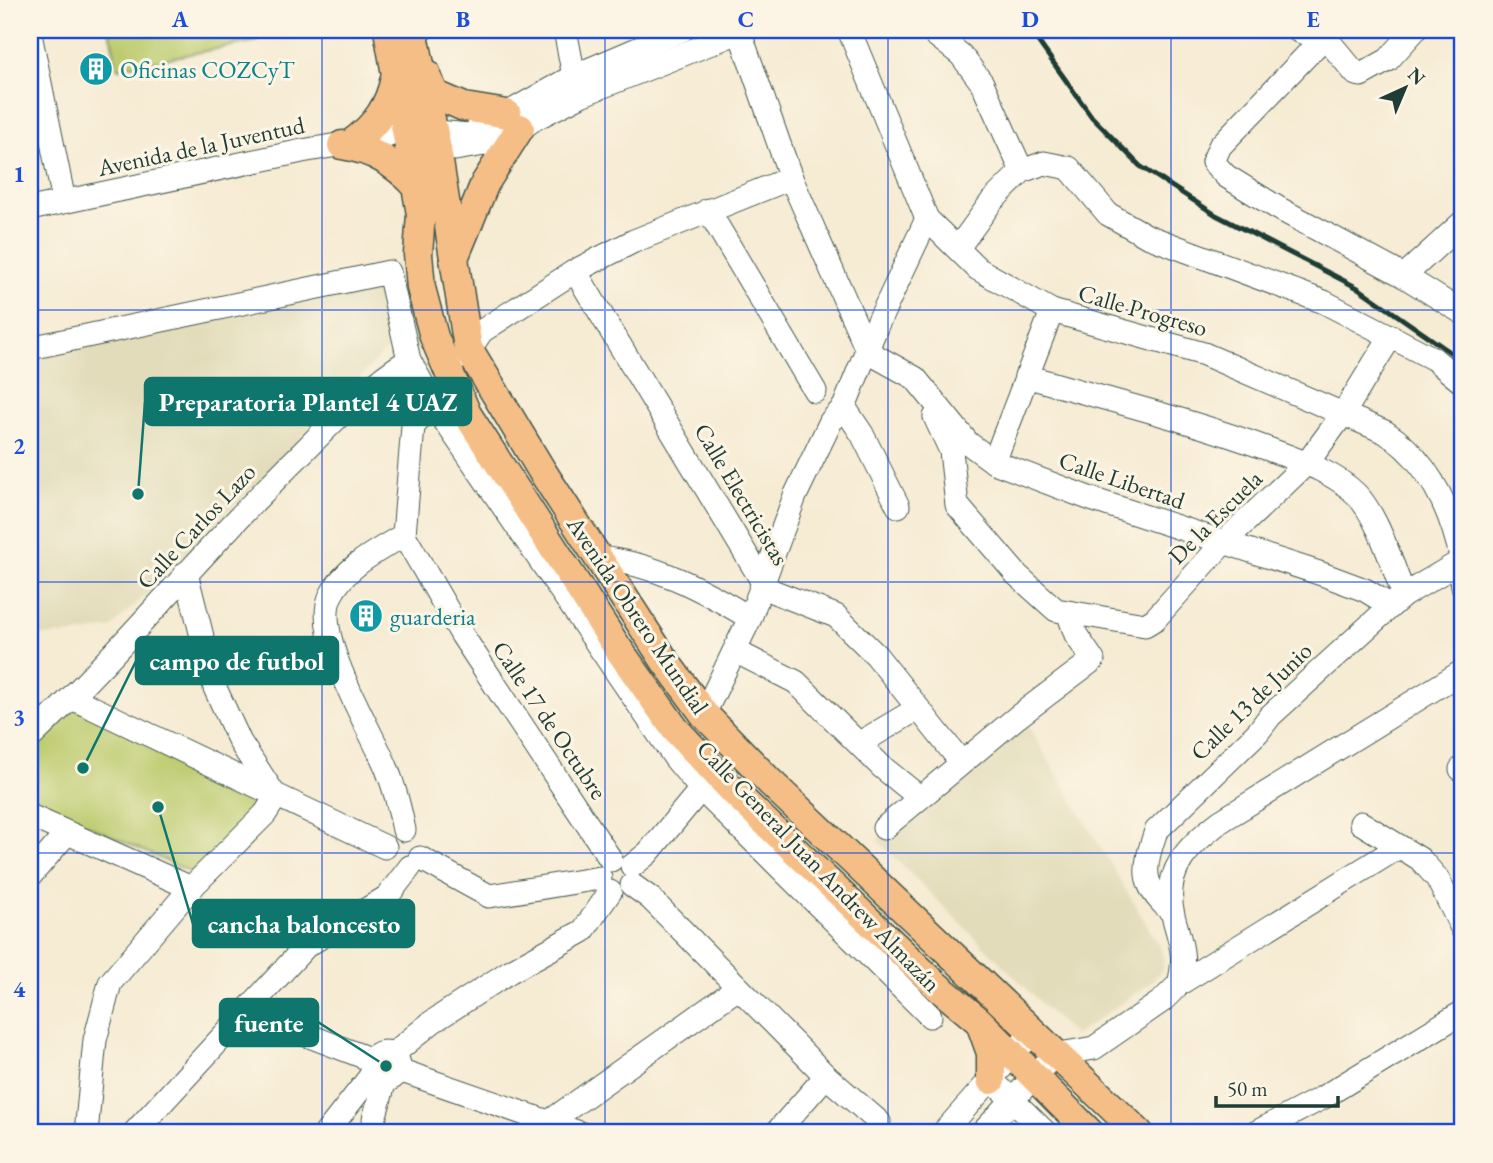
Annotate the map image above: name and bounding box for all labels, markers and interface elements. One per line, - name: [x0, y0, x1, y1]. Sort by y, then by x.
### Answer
- text: A: [171, 4, 189, 34]
- text: B: [456, 4, 470, 34]
- text: C: [738, 4, 754, 34]
- text: D: [1021, 4, 1039, 34]
- text: E: [1306, 4, 1320, 34]
- building icon: Oficinas COZCyT: [77, 50, 115, 88]
- north arrow: [1370, 52, 1440, 122]
- place label: Oficinas COZCyT: [120, 54, 296, 85]
- text: N: [1402, 62, 1431, 91]
- street label: Avenida de la Juventud: [94, 109, 308, 183]
- text: 1: [13, 159, 25, 189]
- street label: Calle Progreso: [1075, 277, 1211, 343]
- callout: Preparatoria Plantel 4 UAZ: [145, 378, 471, 425]
- text: Preparatoria Plantel 4 UAZ: [159, 385, 458, 419]
- street label: Calle Electricistas: [687, 417, 797, 571]
- text: 2: [13, 431, 25, 461]
- street label: Calle Libertad: [1055, 444, 1190, 516]
- street label: Calle Carlos Lazo: [130, 456, 262, 596]
- street label: De la Escuela: [1161, 463, 1269, 571]
- street label: Avenida Obrero Mundial: [560, 509, 716, 720]
- building icon: guarderia: [347, 597, 385, 635]
- place label: guarderia: [390, 601, 476, 632]
- street label: Calle 17 de Octubre: [486, 635, 614, 805]
- street label: Calle 13 de Junio: [1184, 635, 1319, 767]
- callout: campo de futbol: [136, 637, 338, 684]
- text: campo de futbol: [150, 644, 324, 678]
- text: 3: [13, 702, 25, 732]
- street label: Calle General Juan Andrew Almazán: [690, 733, 948, 999]
- callout: cancha baloncesto: [193, 900, 414, 947]
- text: cancha baloncesto: [208, 907, 400, 941]
- text: 4: [13, 974, 26, 1004]
- callout: fuente: [220, 999, 318, 1046]
- text: fuente: [234, 1006, 304, 1040]
- scale bar: [1216, 1065, 1339, 1109]
- text: 50 m: [1227, 1075, 1268, 1102]

